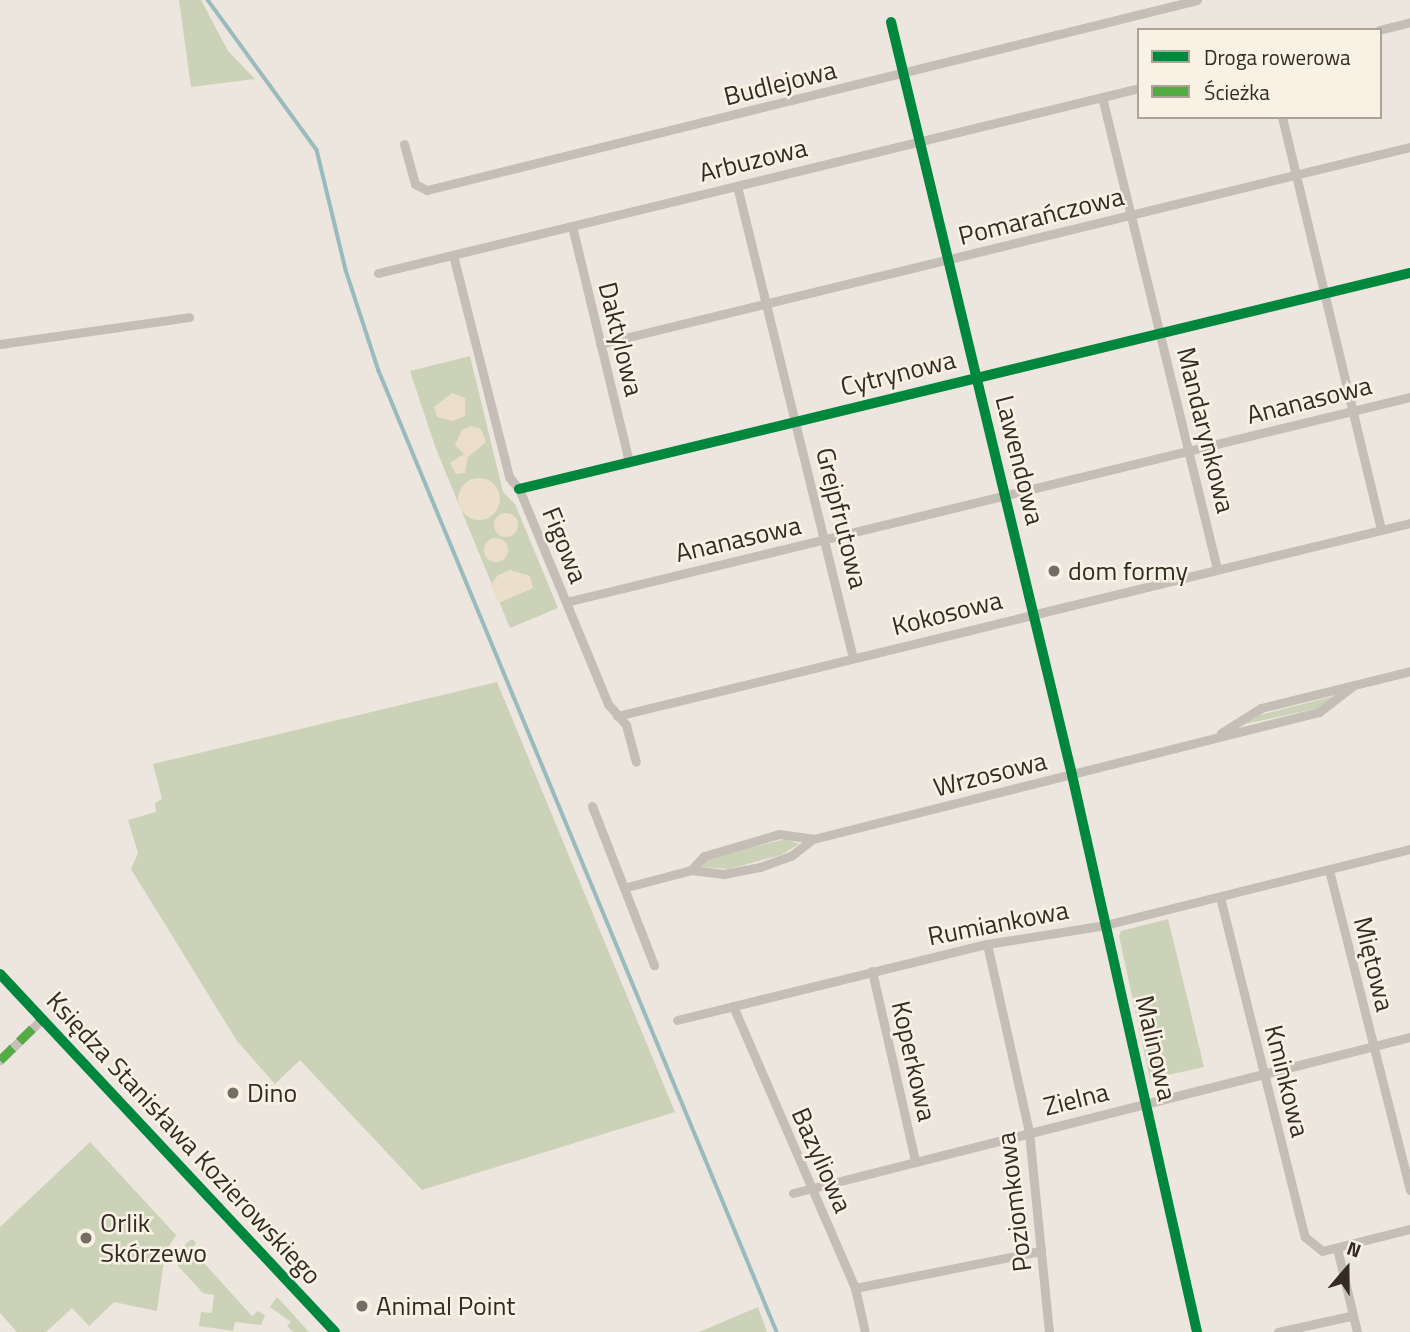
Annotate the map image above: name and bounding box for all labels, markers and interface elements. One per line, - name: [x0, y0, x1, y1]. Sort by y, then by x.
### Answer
- legend: [1137, 28, 1382, 119]
- text: Droga rowerowa: [1204, 41, 1351, 73]
- street label: Budlejowa: [721, 54, 839, 112]
- text: Ścieżka: [1204, 76, 1270, 108]
- street label: Arbuzowa: [696, 132, 810, 188]
- street label: Pomarańczowa: [955, 180, 1127, 252]
- street label: Daktylowa: [592, 279, 650, 399]
- street label: Cytrynowa: [837, 344, 959, 402]
- street label: Mandarynkowa: [1170, 344, 1242, 516]
- street label: Ananasowa: [1243, 369, 1375, 431]
- street label: Lawendowa: [989, 392, 1051, 528]
- street label: Grejpfrutowa: [809, 444, 875, 592]
- street label: Figowa: [536, 503, 594, 587]
- street label: Ananasowa: [672, 509, 804, 569]
- place label: dom formy: [1068, 555, 1188, 587]
- marker: dom formy: [1046, 563, 1062, 579]
- street label: Kokosowa: [889, 584, 1005, 642]
- street label: Wrzosowa: [930, 745, 1050, 803]
- street label: Rumiankowa: [925, 894, 1071, 952]
- street label: Miętowa: [1347, 914, 1401, 1014]
- street label: Księdza Stanisława Kozierowskiego: [40, 985, 328, 1291]
- street label: Malinowa: [1129, 992, 1183, 1104]
- street label: Koperkowa: [885, 998, 943, 1124]
- street label: Kminkowa: [1258, 1022, 1316, 1140]
- street label: Zielna: [1040, 1076, 1112, 1122]
- place label: Dino: [247, 1077, 297, 1109]
- marker: Dino: [225, 1085, 241, 1101]
- street label: Bazyliowa: [785, 1103, 859, 1217]
- street label: Poziomkowa: [990, 1130, 1038, 1274]
- place label: Orlik Skórzewo: [100, 1207, 207, 1268]
- marker: Orlik Skórzewo: [78, 1230, 94, 1246]
- text: N: [1343, 1233, 1365, 1265]
- north arrow: [1312, 1234, 1382, 1304]
- place label: Animal Point: [376, 1290, 515, 1322]
- marker: Animal Point: [354, 1298, 370, 1314]

